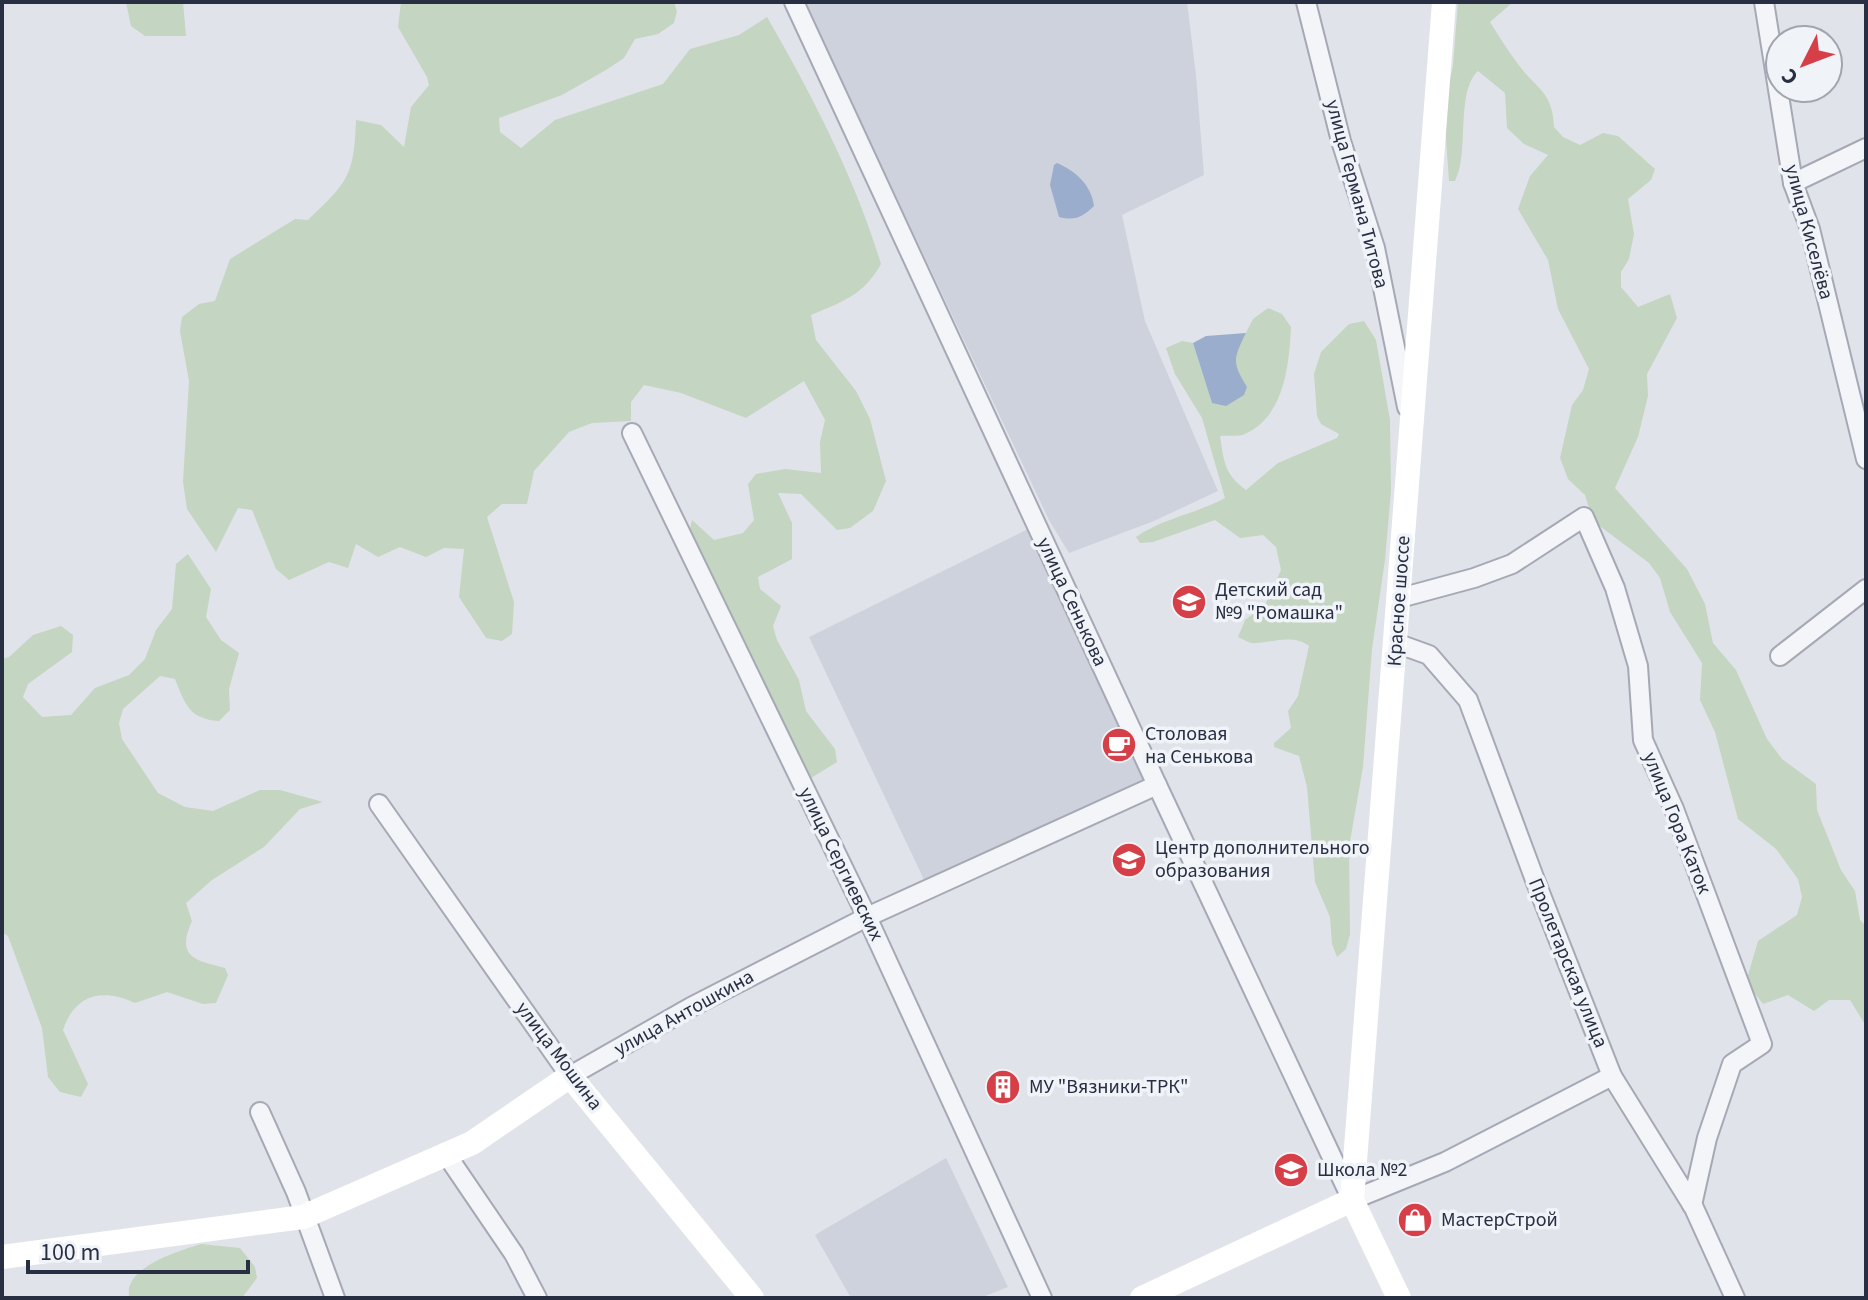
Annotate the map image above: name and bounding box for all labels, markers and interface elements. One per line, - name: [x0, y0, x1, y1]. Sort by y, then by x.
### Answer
- north arrow: [1764, 24, 1844, 104]
- text: С: [1774, 61, 1806, 92]
- street label: улица Германа Титова: [1318, 96, 1396, 292]
- street label: улица Киселёва: [1778, 161, 1840, 303]
- street label: улица Сенькова: [1030, 533, 1114, 671]
- street label: Красное шоссе: [1380, 535, 1418, 667]
- place label: Детский сад №9 "Ромашка": [1215, 576, 1343, 627]
- school or university icon: Детский сад №9 "Ромашка": [1170, 583, 1208, 621]
- place label: Столовая на Сенькова: [1145, 720, 1253, 771]
- cafe icon: Столовая на Сенькова: [1100, 726, 1138, 764]
- street label: улица Гора Каток: [1636, 748, 1718, 898]
- street label: улица Сергиевских: [792, 782, 890, 946]
- place label: Центр дополнительного образования: [1155, 834, 1370, 885]
- school or university icon: Центр дополнительного образования: [1110, 841, 1148, 879]
- street label: Пролетарская улица: [1521, 874, 1615, 1052]
- street label: улица Антошкина: [609, 963, 759, 1063]
- street label: улица Мошина: [509, 996, 609, 1116]
- building icon: МУ "Вязники-ТРК": [984, 1068, 1022, 1106]
- place label: МУ "Вязники-ТРК": [1029, 1073, 1188, 1101]
- school or university icon: Школа №2: [1272, 1151, 1310, 1189]
- place label: Школа №2: [1317, 1156, 1407, 1184]
- shop icon: МастерСтрой: [1396, 1201, 1434, 1239]
- place label: МастерСтрой: [1441, 1206, 1558, 1234]
- scale bar: [28, 1224, 248, 1274]
- text: 100 m: [40, 1235, 100, 1270]

